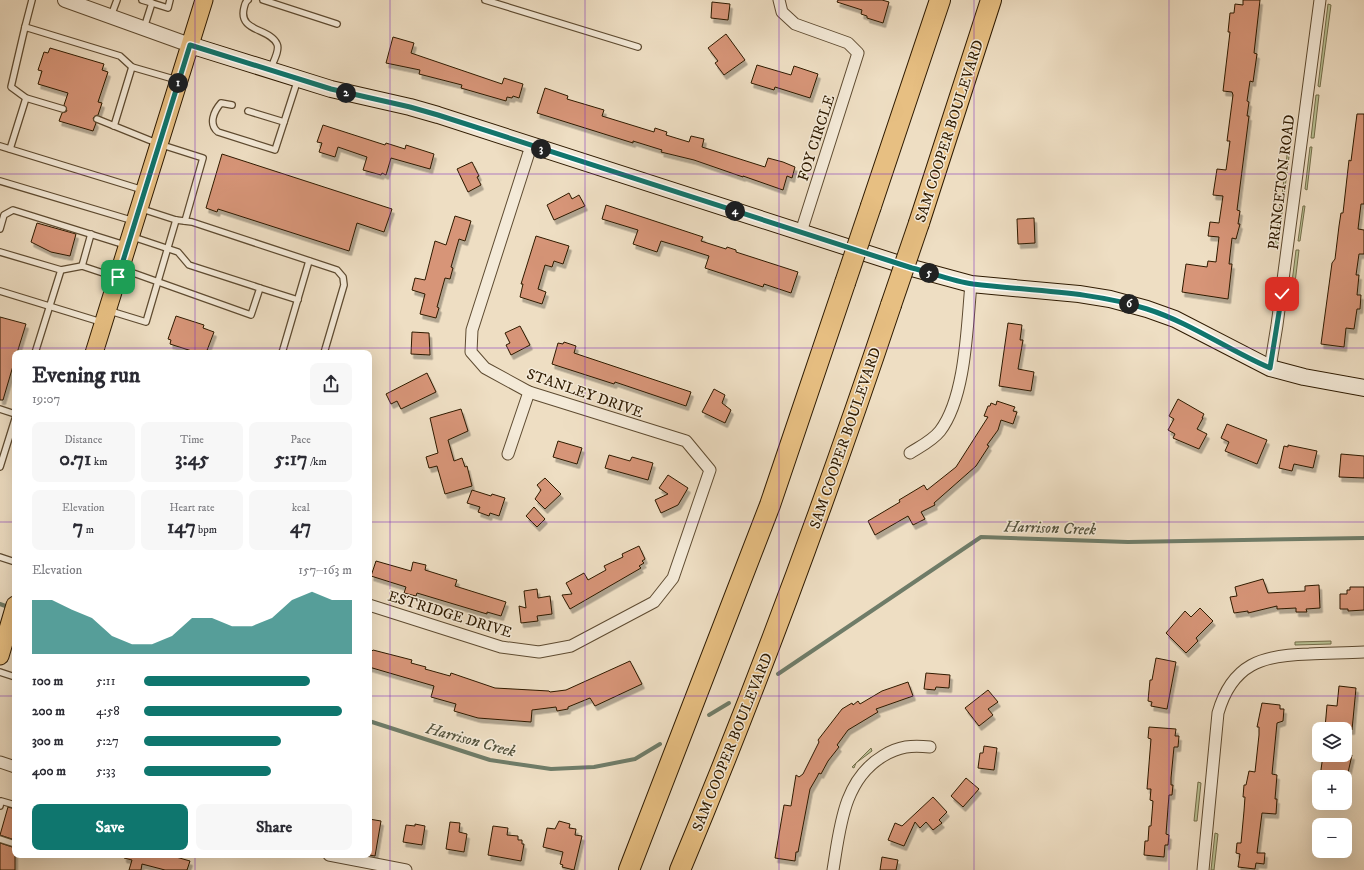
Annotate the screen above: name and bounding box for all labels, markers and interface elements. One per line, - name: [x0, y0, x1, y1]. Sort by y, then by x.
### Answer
- street label: SAM COOPER BOULEVARD: [911, 38, 988, 225]
- pin: 1: [168, 73, 188, 93]
- text: 1: [176, 76, 180, 90]
- pin: 2: [336, 83, 356, 103]
- text: 2: [343, 86, 349, 100]
- street label: FOY CIRCLE: [794, 92, 839, 184]
- street label: PRINCETON ROAD: [1264, 113, 1299, 251]
- pin: 3: [531, 139, 551, 159]
- text: 3: [539, 142, 543, 156]
- pin: 4: [725, 201, 745, 221]
- text: 4: [732, 204, 738, 218]
- pin: [101, 260, 135, 294]
- pin: 5: [919, 263, 939, 283]
- icon: arrive: [107, 266, 129, 288]
- text: 5: [926, 266, 932, 280]
- pin: [1265, 277, 1299, 311]
- icon: check: [1271, 283, 1293, 305]
- pin: 6: [1119, 294, 1139, 314]
- text: 6: [1126, 297, 1132, 311]
- street label: SAM COOPER BOULEVARD: [805, 345, 885, 531]
- text: Evening run: [32, 362, 140, 389]
- button: share: [310, 363, 352, 405]
- street label: STANLEY DRIVE: [524, 365, 646, 422]
- text: 19:07: [32, 391, 60, 407]
- text: Distance: [64, 433, 102, 447]
- text: Time: [180, 433, 204, 447]
- text: Pace: [290, 433, 311, 447]
- text: 0.71: [59, 447, 91, 472]
- text: 3:45: [175, 447, 209, 472]
- text: 5:17: [275, 447, 308, 472]
- text: km: [91, 455, 107, 469]
- text: /km: [308, 455, 327, 469]
- text: Elevation: [62, 501, 105, 515]
- text: Heart rate: [169, 501, 215, 515]
- text: kcal: [292, 501, 310, 515]
- text: 7: [73, 515, 83, 540]
- text: 147: [167, 515, 196, 540]
- text: 47: [290, 515, 311, 540]
- water label: Harrison Creek: [1002, 516, 1097, 540]
- text: m: [83, 523, 94, 537]
- text: bpm: [196, 523, 217, 537]
- text: Elevation: [32, 562, 82, 578]
- text: 157–163 m: [298, 562, 352, 578]
- street label: ESTRIDGE DRIVE: [385, 587, 515, 643]
- street label: SAM COOPER BOULEVARD: [688, 650, 777, 834]
- text: 100 m: [32, 673, 63, 689]
- text: 5:11: [96, 673, 115, 689]
- text: 200 m: [32, 703, 65, 719]
- text: 4:58: [96, 703, 120, 719]
- water label: Harrison Creek: [423, 718, 518, 762]
- map controls: [1312, 722, 1352, 858]
- button: layers: [1312, 722, 1352, 762]
- text: 300 m: [32, 733, 63, 749]
- text: 5:27: [96, 733, 119, 749]
- text: 400 m: [32, 763, 66, 779]
- text: 5:33: [96, 763, 116, 779]
- button: +: [1312, 770, 1352, 810]
- button: Save: [32, 804, 188, 850]
- button: Share: [196, 804, 352, 850]
- button: −: [1312, 818, 1352, 858]

